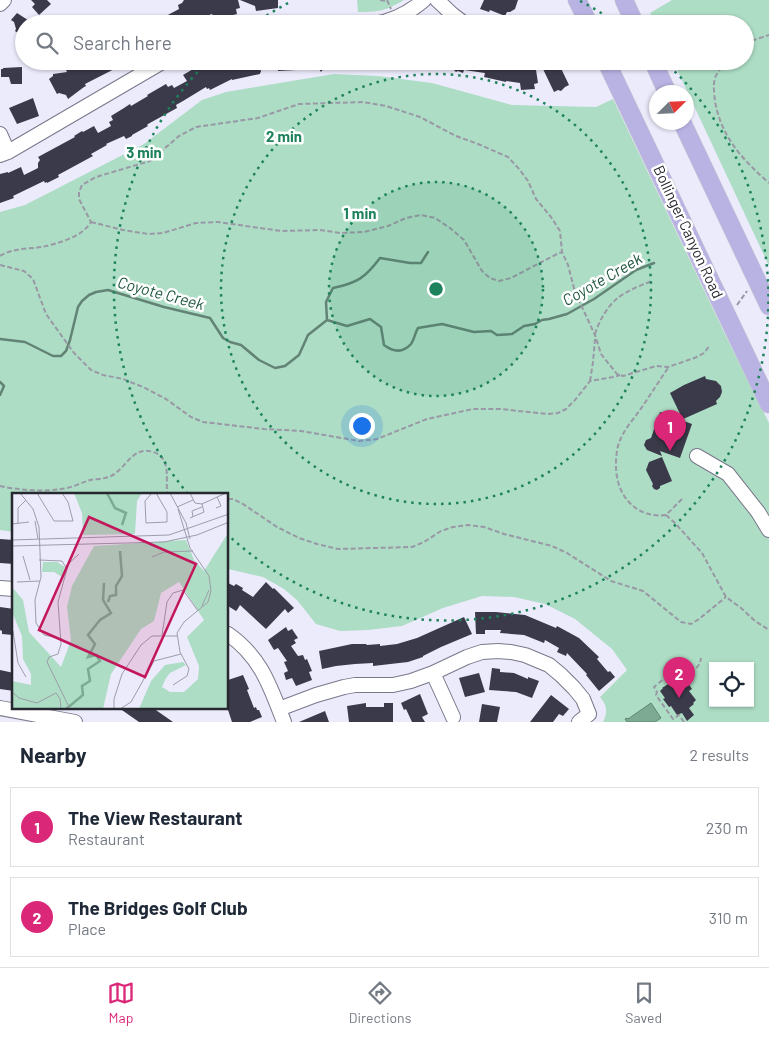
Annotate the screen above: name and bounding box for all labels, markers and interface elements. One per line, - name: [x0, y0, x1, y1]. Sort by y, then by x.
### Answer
- search box: [15, 15, 754, 70]
- icon: search: [33, 29, 61, 57]
- text: Search here: [73, 31, 172, 54]
- north arrow: [649, 85, 694, 130]
- text: 2 min: [266, 127, 302, 145]
- text: 3 min: [126, 143, 162, 161]
- street label: Bollinger Canyon Road: [650, 162, 728, 301]
- text: 1 min: [344, 204, 376, 222]
- water label: Coyote Creek: [559, 248, 645, 309]
- water label: Coyote Creek: [116, 272, 207, 313]
- centre of rings: [427, 280, 445, 298]
- pin: 1: [654, 410, 686, 451]
- your location: [349, 413, 375, 439]
- inset map: [12, 493, 229, 710]
- pin: 2: [663, 657, 695, 698]
- map controls: [709, 662, 754, 707]
- button: locate: [709, 662, 754, 707]
- text: Nearby: [20, 742, 86, 767]
- text: 2 results: [690, 745, 749, 764]
- text: The View Restaurant: [68, 806, 243, 829]
- text: 1: [34, 818, 40, 837]
- text: 230 m: [706, 818, 748, 837]
- text: Restaurant: [68, 829, 145, 848]
- text: The Bridges Golf Club: [68, 896, 248, 919]
- text: 2: [33, 908, 41, 927]
- text: 310 m: [709, 908, 748, 927]
- text: Place: [68, 919, 106, 938]
- tab: Map: [107, 979, 135, 1026]
- tab: Directions: [349, 979, 411, 1026]
- tab: Saved: [625, 979, 662, 1026]

